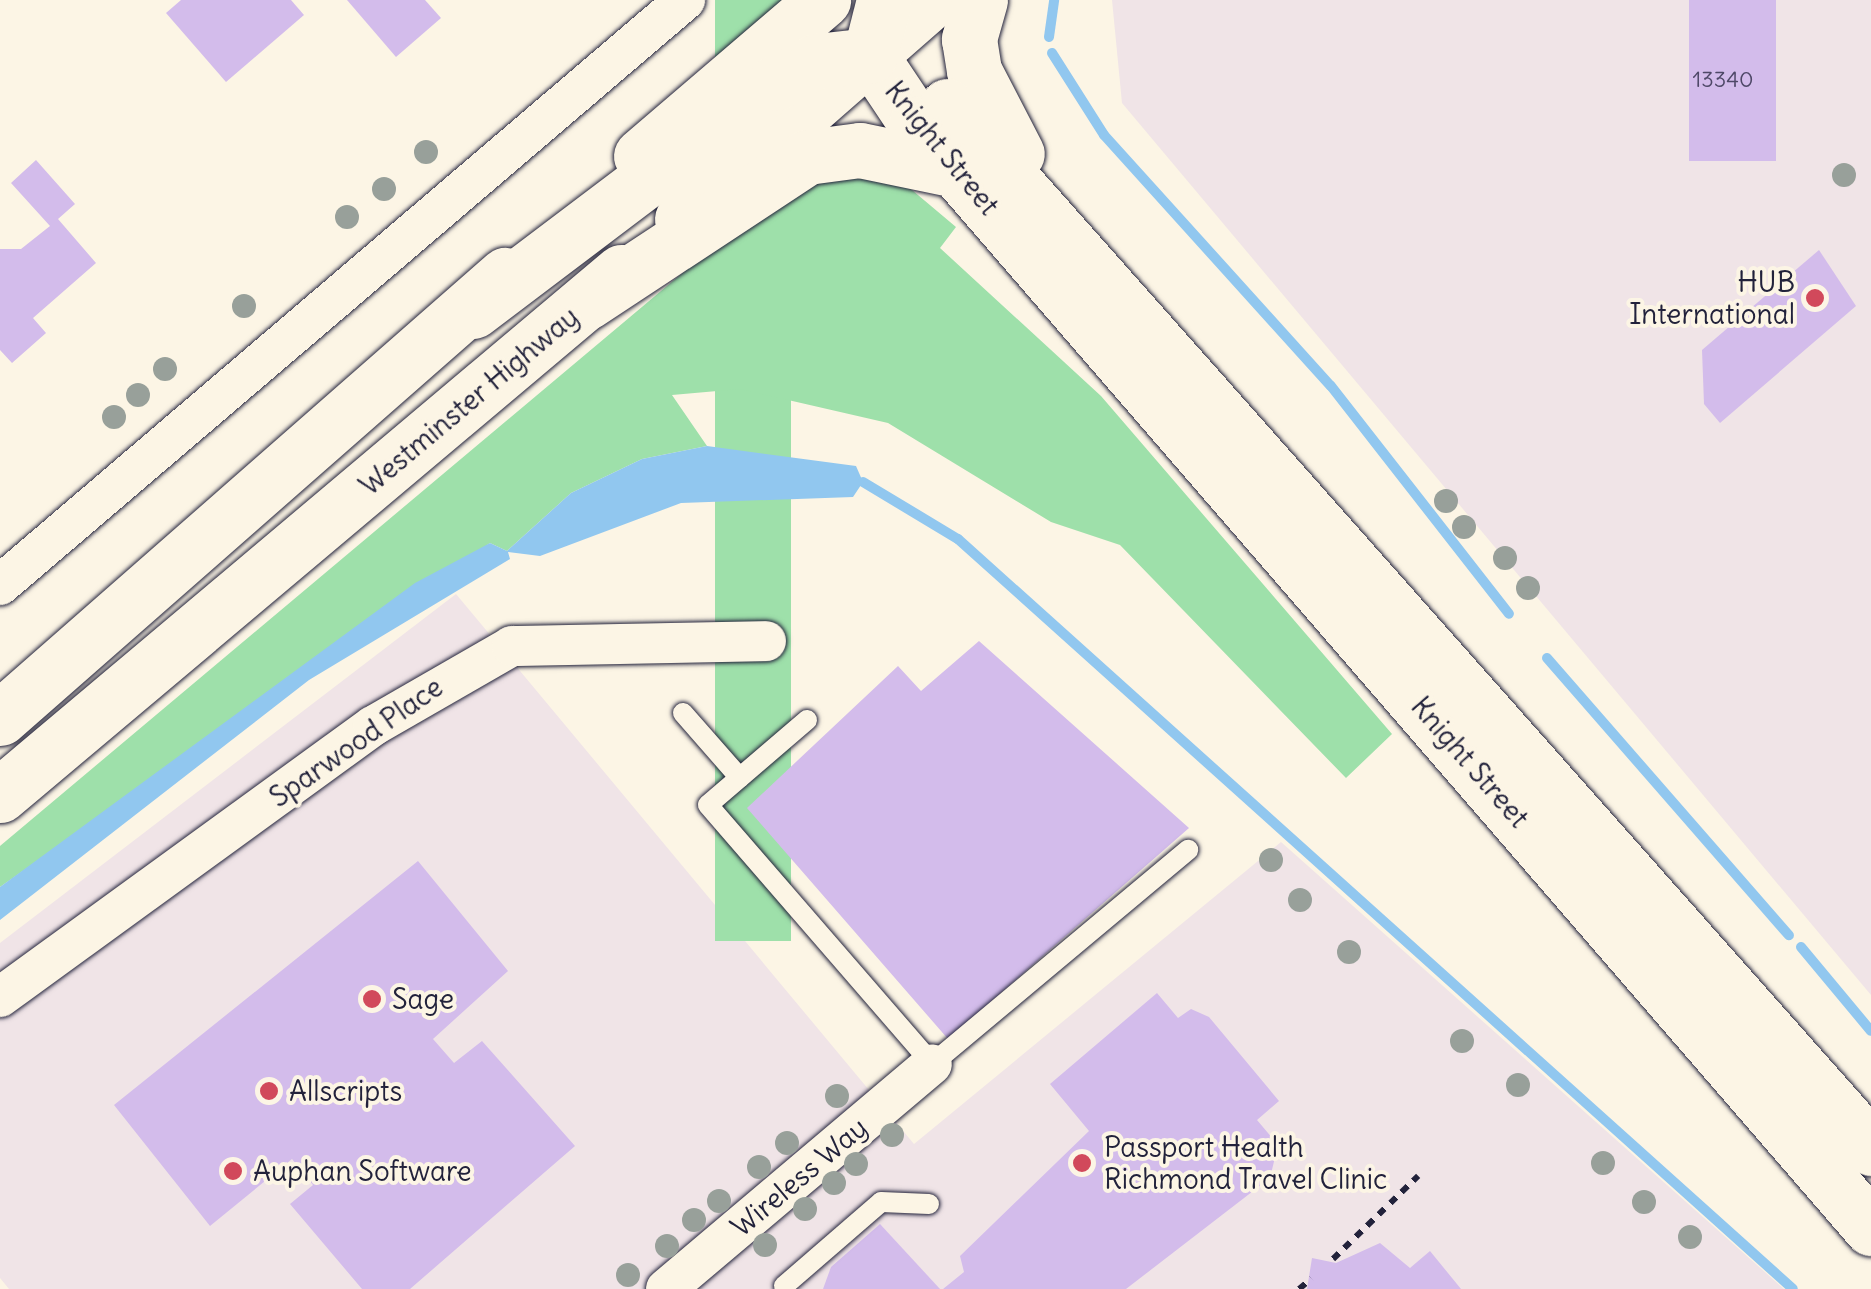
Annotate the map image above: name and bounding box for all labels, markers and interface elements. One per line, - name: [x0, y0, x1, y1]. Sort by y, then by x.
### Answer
- house number: 13340: [1693, 67, 1753, 93]
- street label: Knight Street: [878, 74, 1006, 222]
- place label: HUB International: [1629, 265, 1795, 331]
- marker: HUB International: [1804, 287, 1826, 309]
- street label: Westminster Highway: [353, 300, 585, 502]
- street label: Sparwood Place: [263, 670, 449, 814]
- street label: Knight Street: [1404, 690, 1536, 834]
- place label: Sage: [392, 982, 454, 1016]
- marker: Sage: [361, 988, 383, 1010]
- place label: Allscripts: [289, 1074, 402, 1108]
- marker: Allscripts: [258, 1080, 280, 1102]
- street label: Wireless Way: [724, 1110, 874, 1244]
- place label: Passport Health Richmond Travel Clinic: [1104, 1130, 1387, 1196]
- marker: Passport Health Richmond Travel Clinic: [1069, 1150, 1095, 1176]
- place label: Auphan Software: [253, 1154, 472, 1188]
- marker: Auphan Software: [222, 1160, 244, 1182]

